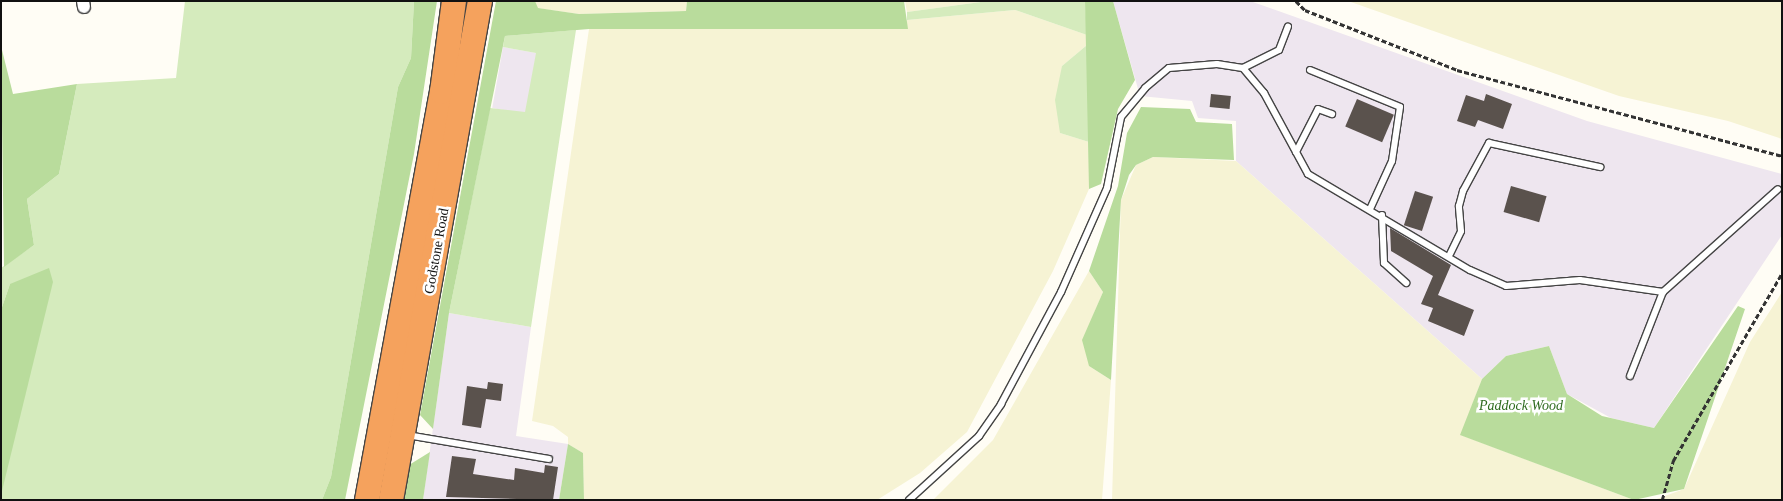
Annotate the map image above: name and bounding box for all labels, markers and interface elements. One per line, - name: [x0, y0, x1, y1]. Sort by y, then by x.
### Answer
- street label: Godstone Road: [421, 207, 453, 295]
- park label: Paddock Wood: [1479, 398, 1563, 414]

